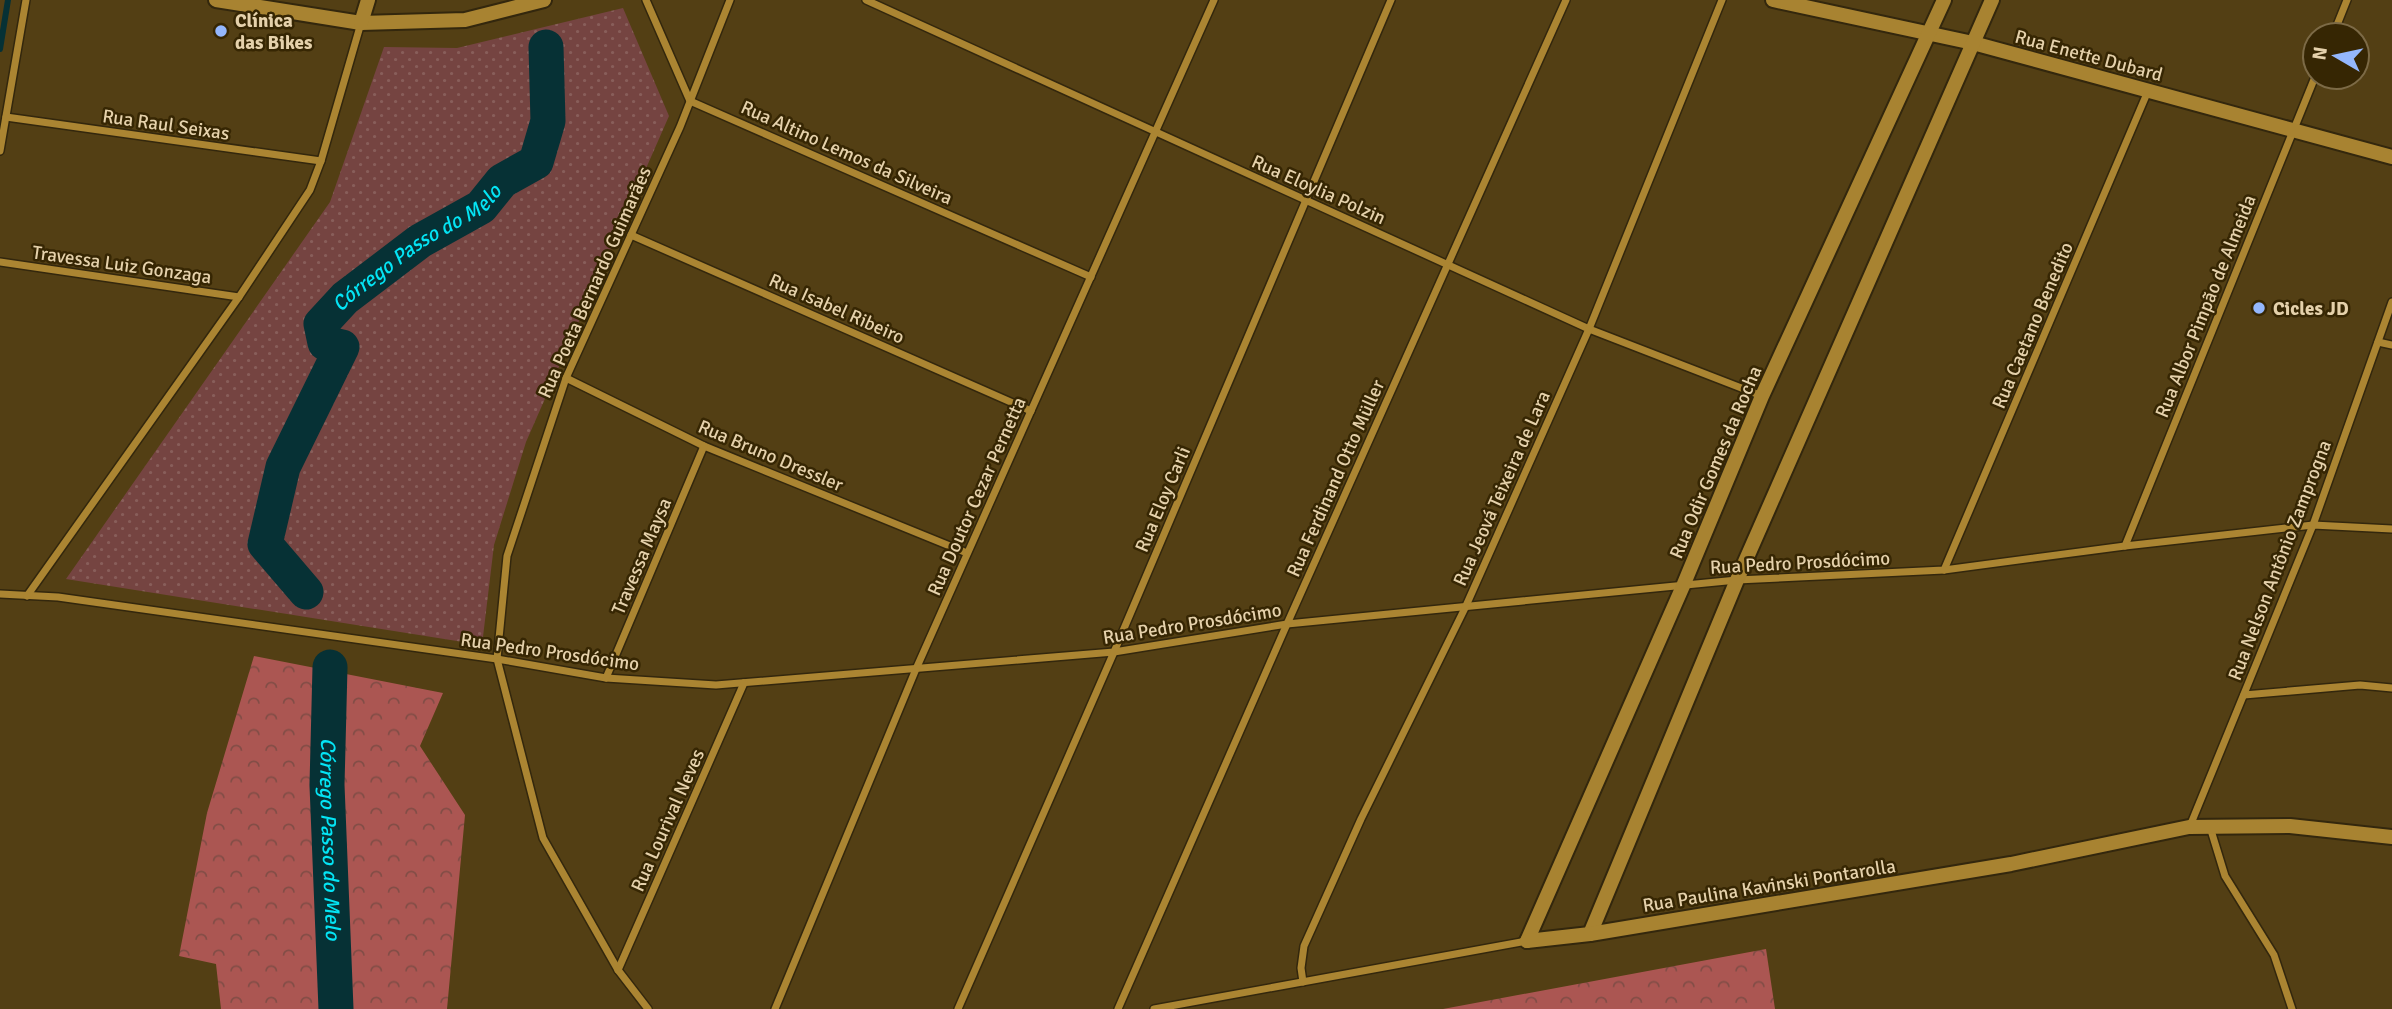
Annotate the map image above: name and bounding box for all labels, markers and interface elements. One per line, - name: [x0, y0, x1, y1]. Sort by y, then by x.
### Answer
- place label: Clínica das Bikes: [235, 9, 312, 55]
- north arrow: [2301, 21, 2371, 91]
- marker: Clínica das Bikes: [213, 23, 229, 39]
- street label: Rua Enette Dubard: [2012, 25, 2165, 87]
- text: N: [2307, 45, 2333, 62]
- street label: Rua Altino Lemos da Silveira: [737, 95, 956, 210]
- street label: Rua Raul Seixas: [101, 104, 231, 146]
- street label: Rua Eloylia Polzin: [1248, 150, 1389, 230]
- street label: Rua Poeta Bernardo Guimarães: [533, 163, 657, 402]
- water label: Córrego Passo do Melo: [326, 178, 508, 317]
- street label: Rua Albor Pimpão de Almeida: [2150, 191, 2262, 421]
- street label: Rua Caetano Benedito: [1987, 238, 2079, 412]
- street label: Travessa Luiz Gonzaga: [31, 241, 213, 289]
- street label: Rua Isabel Ribeiro: [765, 268, 908, 350]
- place label: Cicles JD: [2273, 297, 2349, 321]
- marker: Cicles JD: [2251, 300, 2267, 316]
- street label: Rua Odir Gomes da Rocha: [1664, 362, 1767, 562]
- street label: Rua Ferdinand Otto Müller: [1282, 376, 1390, 581]
- street label: Rua Jeová Teixeira de Lara: [1448, 387, 1556, 590]
- street label: Rua Doutor Cezar Pernetta: [922, 393, 1032, 600]
- street label: Rua Bruno Dressler: [694, 415, 847, 497]
- street label: Rua Nelson Antônio Zamprogna: [2223, 437, 2337, 684]
- street label: Rua Eloy Carli: [1130, 443, 1196, 556]
- street label: Travessa Maysa: [607, 494, 677, 618]
- street label: Rua Pedro Prosdócimo: [1709, 546, 1891, 580]
- street label: Rua Pedro Prosdócimo: [1101, 598, 1283, 650]
- street label: Rua Pedro Prosdócimo: [459, 628, 641, 676]
- water label: Córrego Passo do Melo: [314, 737, 346, 942]
- street label: Rua Lourival Neves: [626, 745, 710, 895]
- street label: Rua Paulina Kavinski Pontarolla: [1641, 854, 1897, 918]

